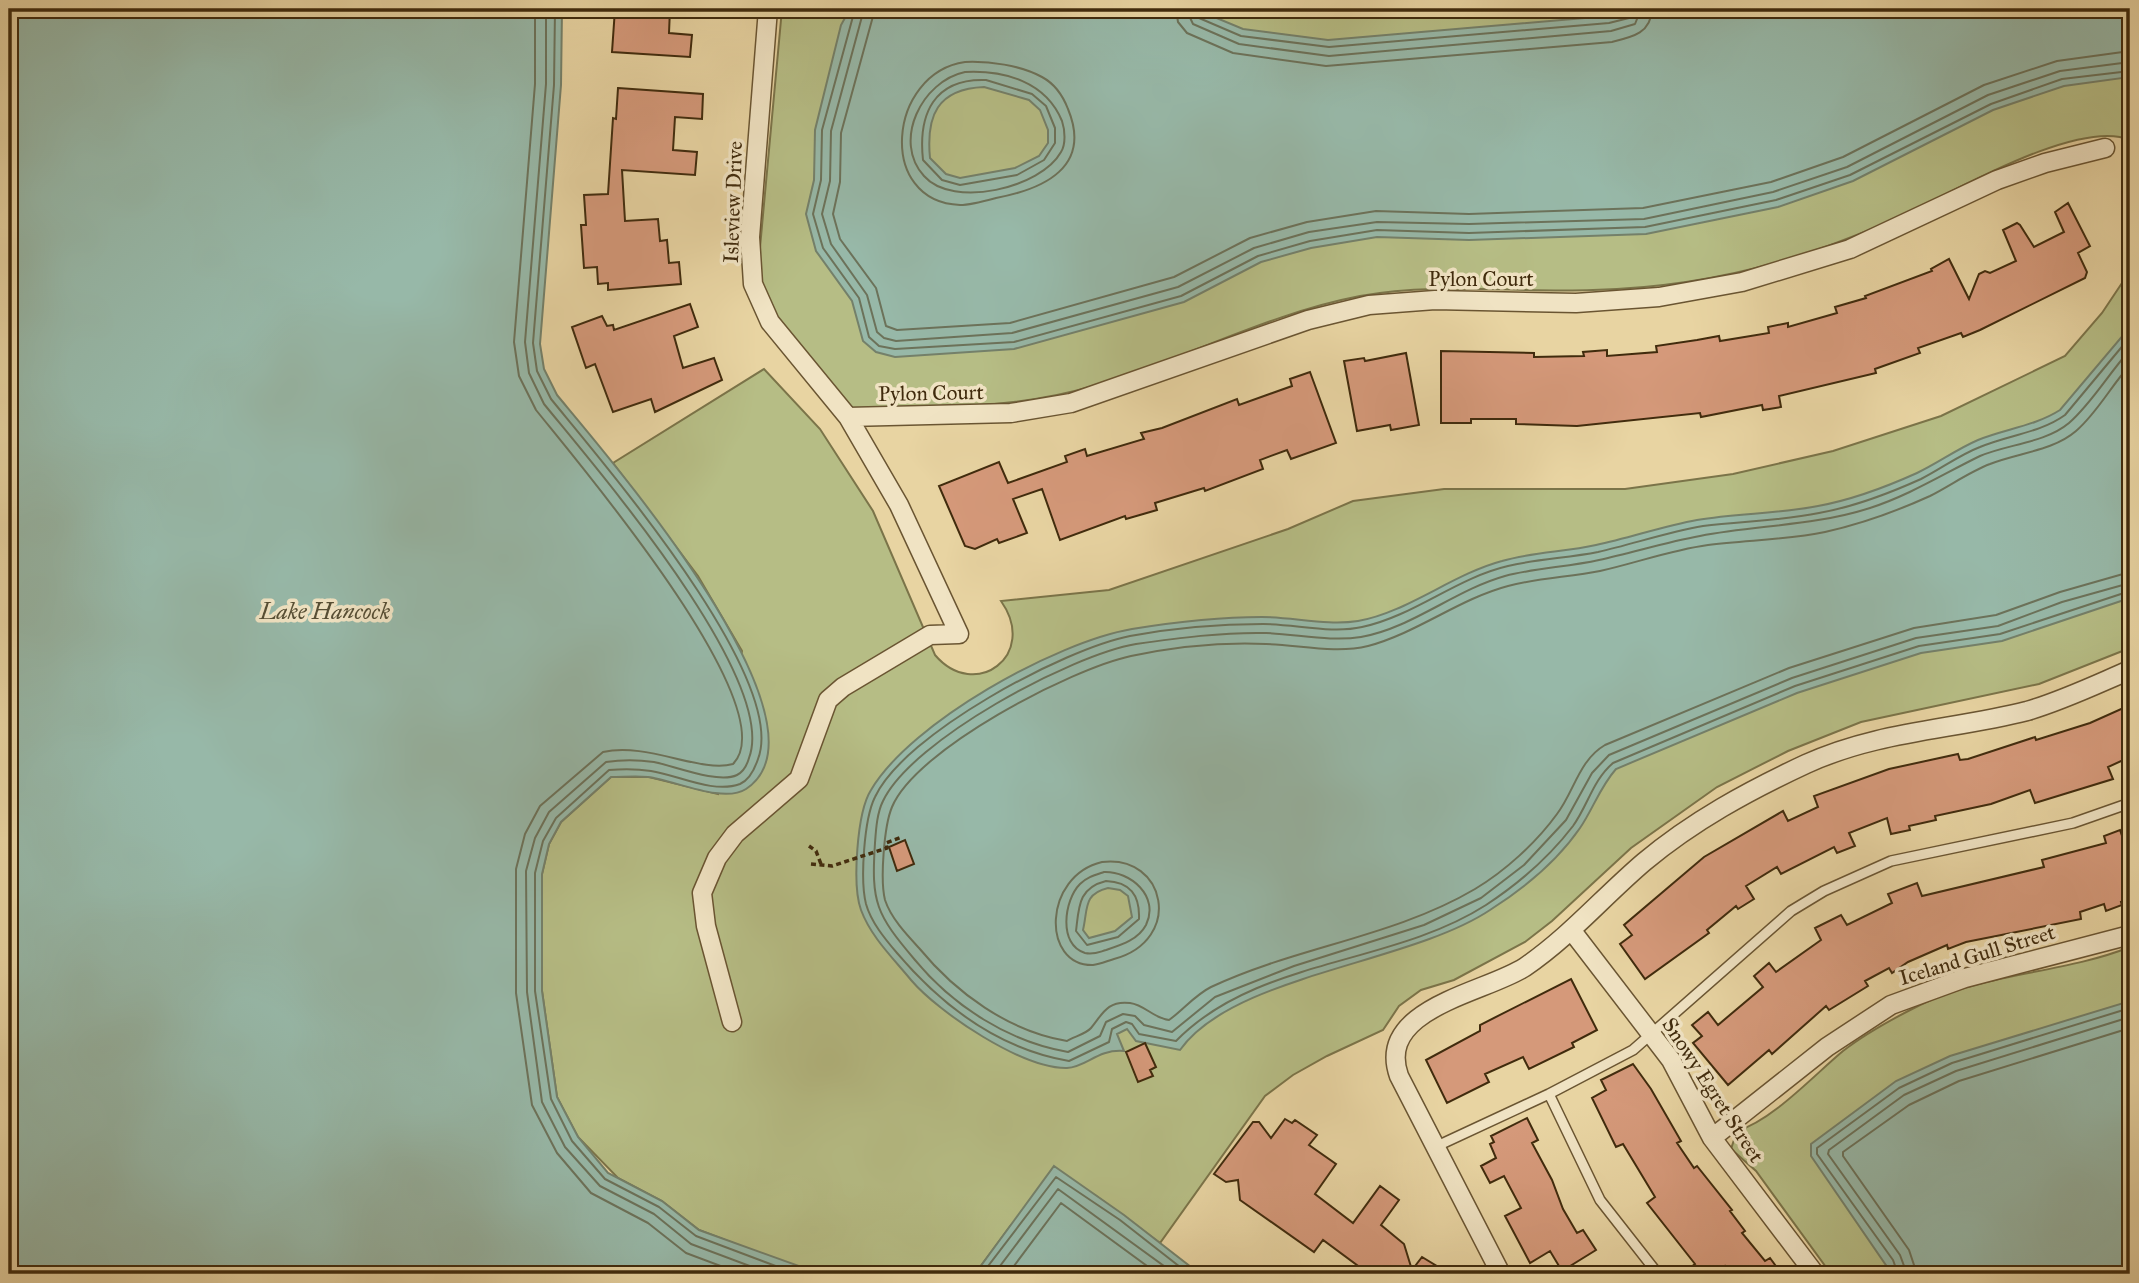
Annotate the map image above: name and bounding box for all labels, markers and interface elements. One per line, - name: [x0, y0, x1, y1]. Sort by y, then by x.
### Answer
- street label: Isleview Drive: [718, 140, 748, 263]
- street label: Pylon Court: [1428, 266, 1534, 292]
- street label: Pylon Court: [878, 379, 985, 407]
- water label: Lake Hancock: [259, 597, 390, 625]
- street label: Iceland Gull Street: [1896, 919, 2059, 991]
- street label: Snowy Egret Street: [1656, 1013, 1770, 1168]

